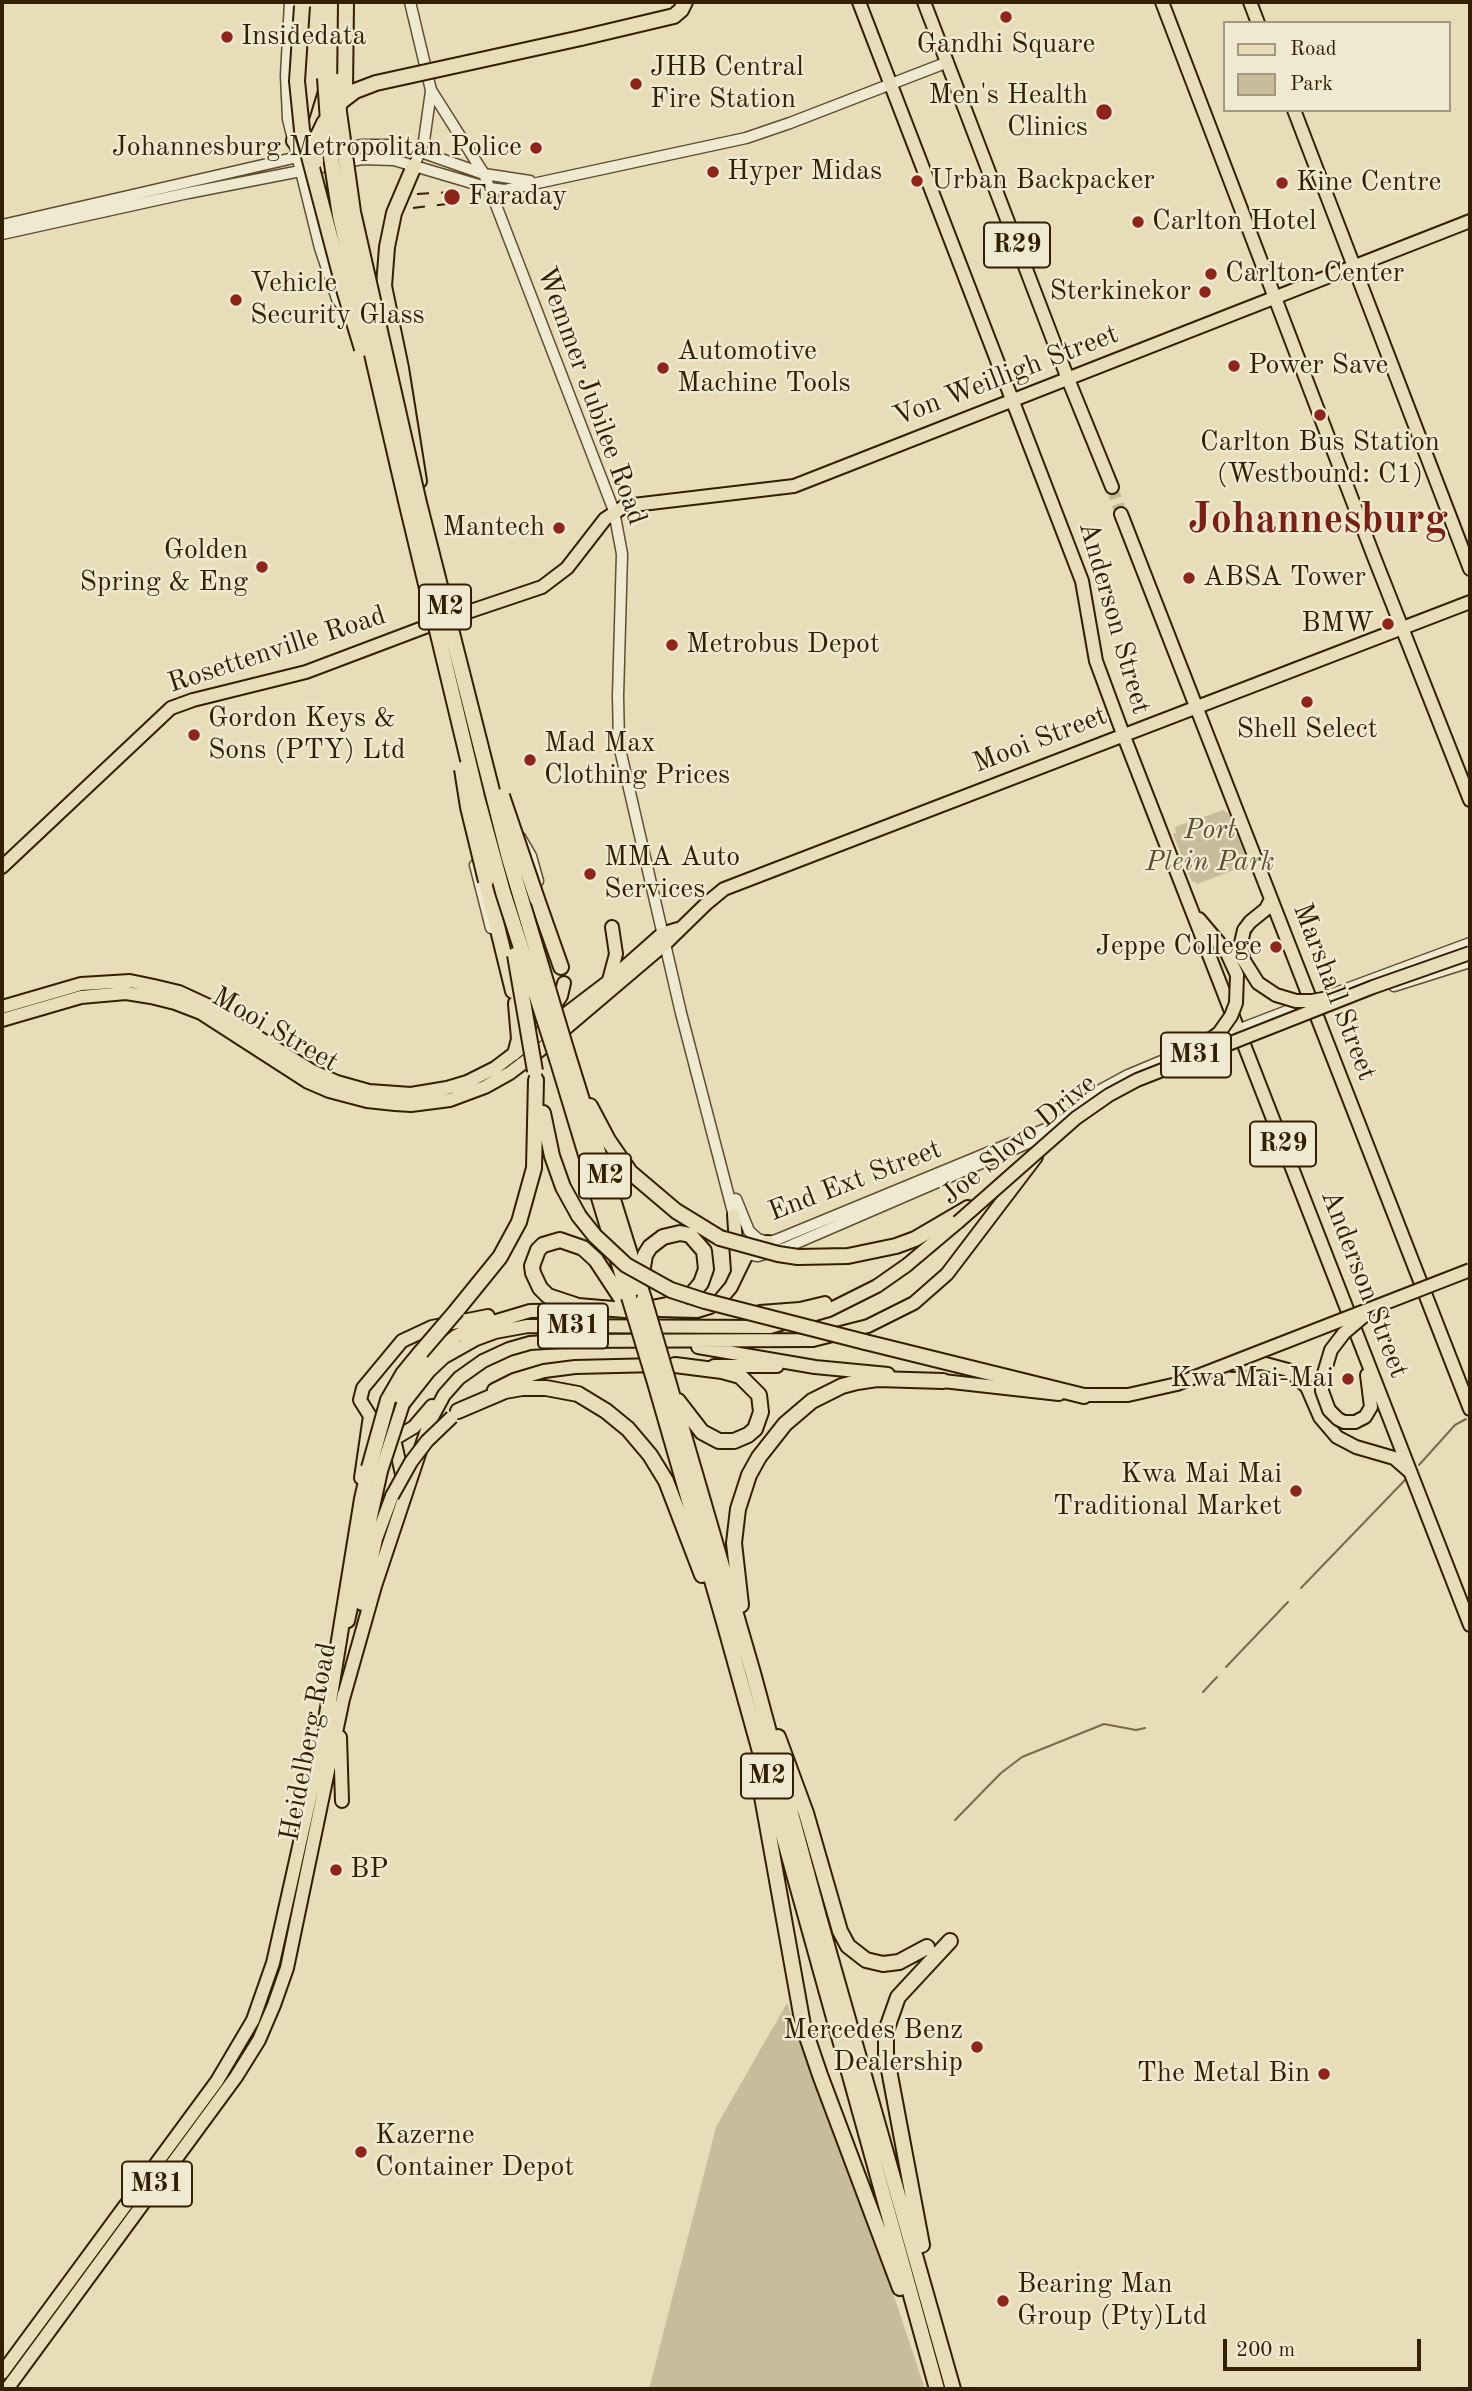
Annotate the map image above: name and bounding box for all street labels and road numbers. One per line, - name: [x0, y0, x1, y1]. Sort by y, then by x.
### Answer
- road number: R29: [984, 222, 1050, 268]
- street label: Wemmer Jubilee Road: [529, 262, 653, 530]
- street label: Von Weilligh Street: [889, 318, 1123, 434]
- street label: Anderson Street: [1070, 518, 1158, 718]
- road number: M2: [419, 584, 471, 629]
- street label: Rosettenville Road: [164, 599, 390, 701]
- street label: Mooi Street: [968, 699, 1112, 781]
- street label: Marshall Street: [1285, 899, 1383, 1085]
- street label: Mooi Street: [206, 980, 344, 1080]
- road number: M31: [1161, 1032, 1231, 1078]
- street label: Joe Slovo Drive: [935, 1067, 1103, 1213]
- road number: R29: [1250, 1121, 1316, 1166]
- street label: End Ext Street: [764, 1133, 946, 1229]
- road number: M2: [579, 1154, 631, 1198]
- street label: Anderson Street: [1313, 1185, 1415, 1383]
- road number: M31: [538, 1303, 608, 1348]
- street label: Heidelberg Road: [273, 1640, 345, 1844]
- road number: M2: [741, 1754, 793, 1798]
- road number: M31: [122, 2162, 192, 2206]

